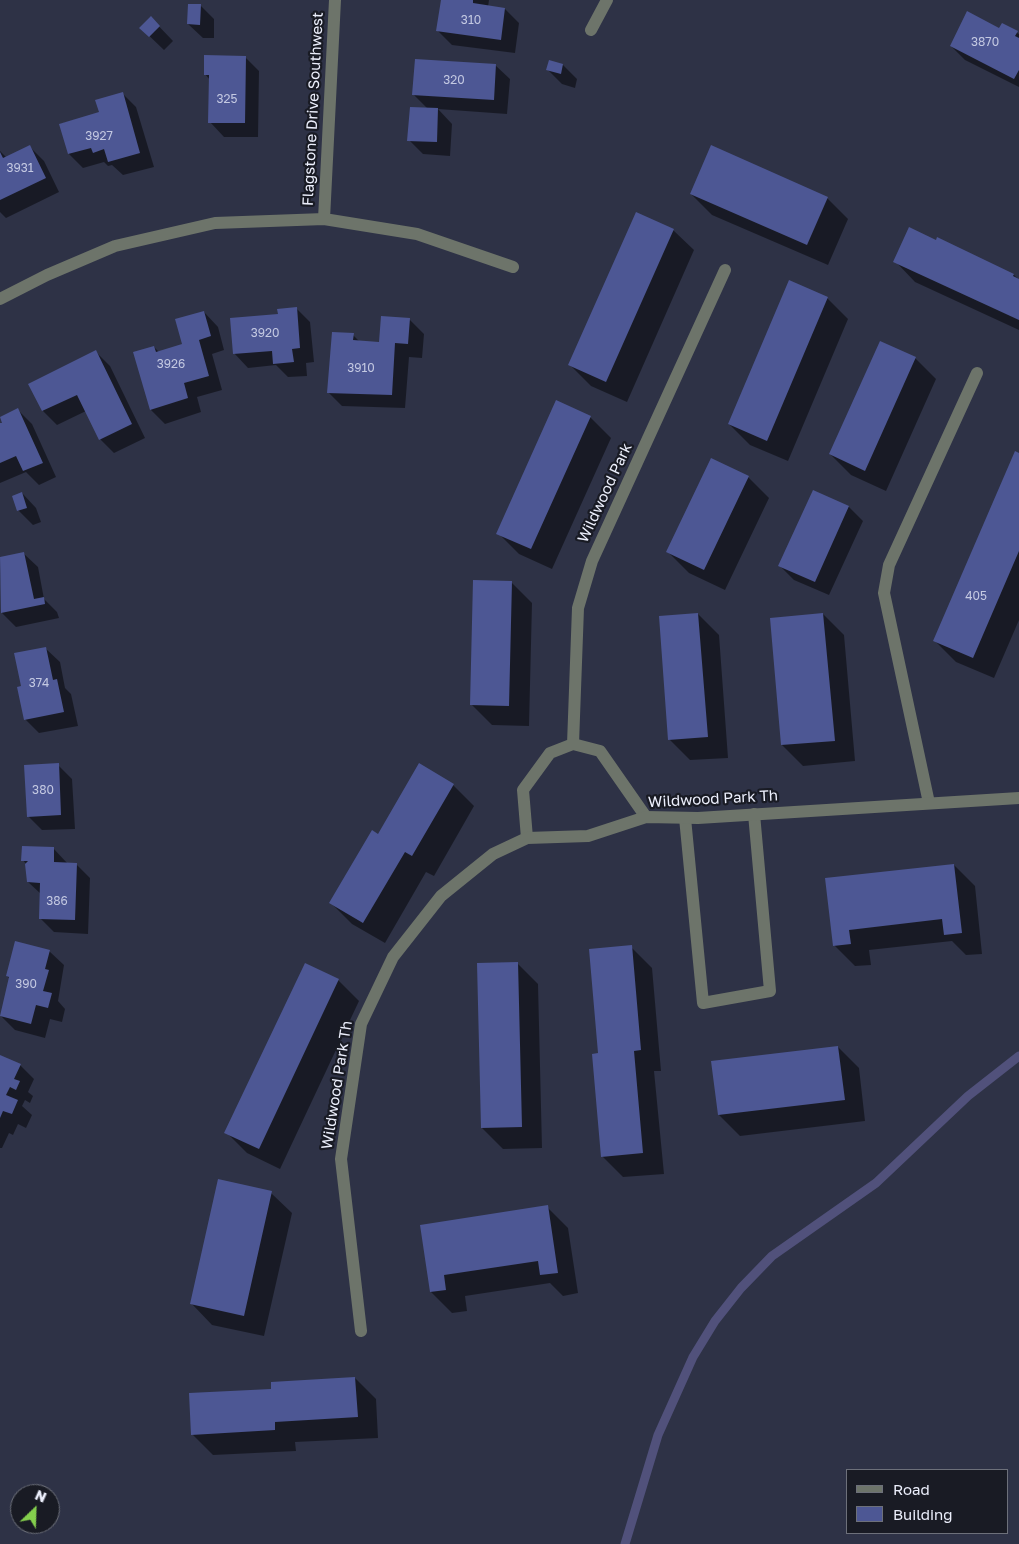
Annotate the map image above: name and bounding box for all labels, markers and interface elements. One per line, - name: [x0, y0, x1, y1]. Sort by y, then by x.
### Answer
- street label: Flagstone Drive Southwest: [299, 11, 327, 207]
- house number: 310: [461, 13, 481, 27]
- house number: 3870: [971, 35, 999, 49]
- house number: 320: [443, 73, 465, 87]
- house number: 325: [217, 92, 237, 106]
- house number: 3927: [85, 129, 113, 143]
- house number: 3931: [6, 161, 34, 175]
- house number: 3920: [251, 326, 279, 340]
- house number: 3926: [157, 357, 185, 371]
- house number: 3910: [347, 361, 375, 375]
- street label: Wildwood Park: [574, 440, 636, 546]
- house number: 405: [965, 589, 987, 603]
- house number: 374: [29, 676, 49, 690]
- house number: 380: [32, 783, 54, 797]
- street label: Wildwood Park Th: [648, 787, 778, 811]
- house number: 386: [46, 894, 68, 908]
- house number: 390: [15, 977, 37, 991]
- street label: Wildwood Park Th: [318, 1019, 356, 1151]
- legend: [846, 1469, 1009, 1534]
- text: Road: [893, 1480, 930, 1498]
- north arrow: [10, 1484, 60, 1534]
- text: N: [33, 1486, 49, 1506]
- text: Building: [893, 1505, 953, 1523]

